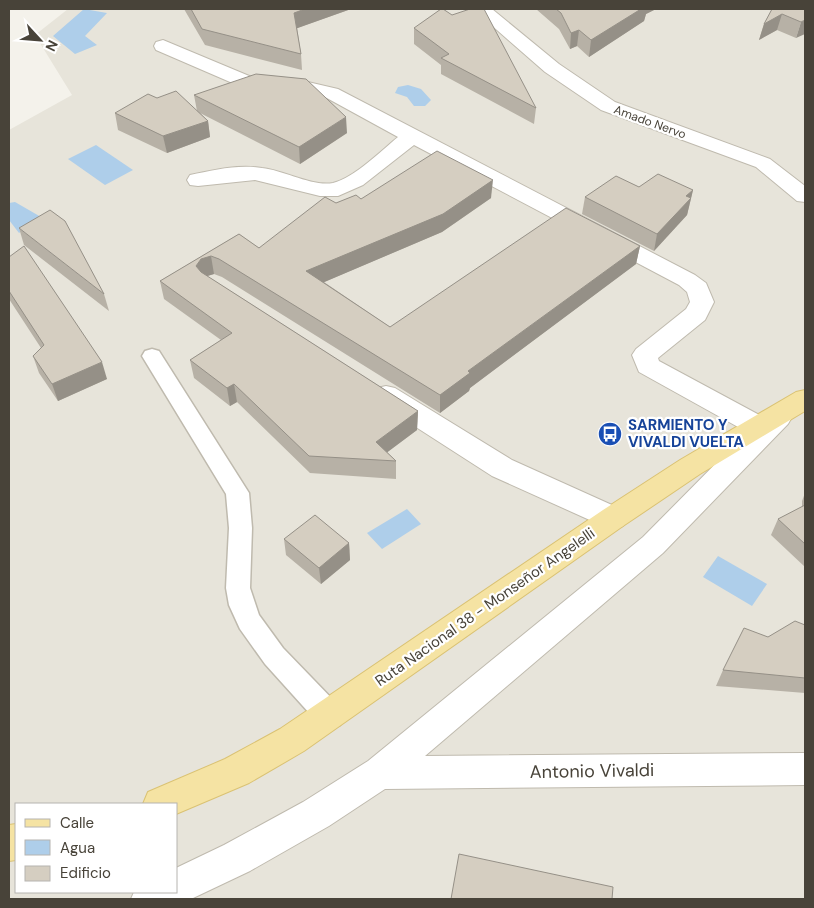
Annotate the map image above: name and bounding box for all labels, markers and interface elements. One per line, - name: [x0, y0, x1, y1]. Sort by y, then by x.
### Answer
- north arrow: [15, 15, 65, 65]
- text: N: [41, 37, 62, 54]
- street label: Amado Nervo: [612, 102, 688, 142]
- place label: SARMIENTO Y VIVALDI VUELTA: [628, 415, 744, 452]
- bus stop icon: SARMIENTO Y VIVALDI VUELTA: [597, 421, 623, 447]
- street label: Ruta Nacional 38 - Monseñor Angelelli: [371, 523, 599, 691]
- street label: Antonio Vivaldi: [529, 758, 655, 784]
- legend: [15, 803, 178, 893]
- text: Calle: [60, 813, 94, 833]
- text: Agua: [60, 838, 95, 858]
- text: Edificio: [60, 863, 111, 883]

